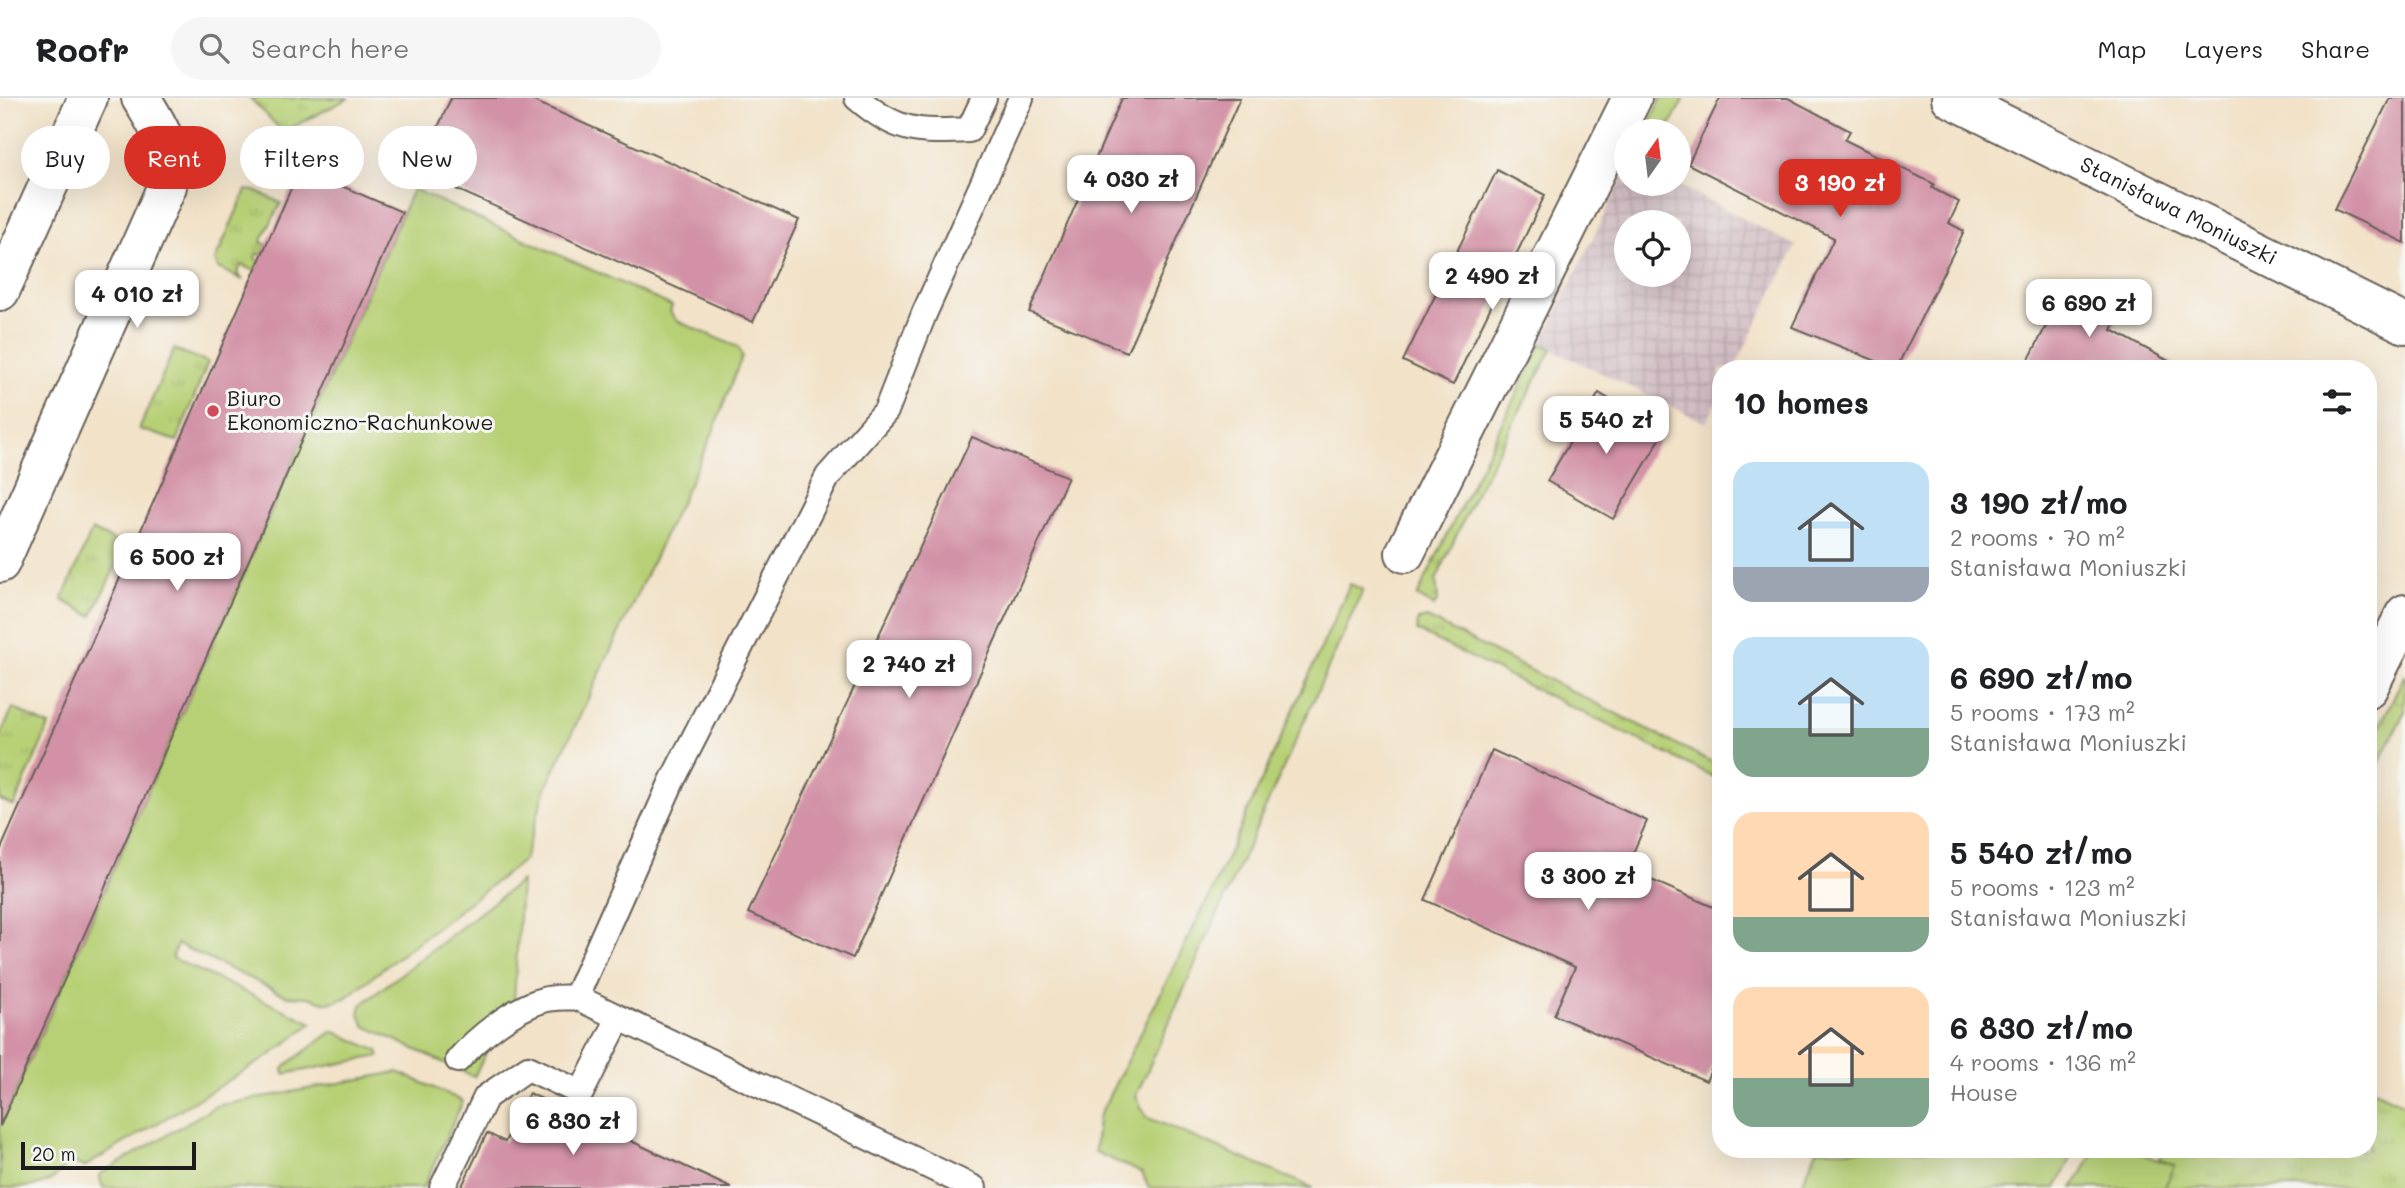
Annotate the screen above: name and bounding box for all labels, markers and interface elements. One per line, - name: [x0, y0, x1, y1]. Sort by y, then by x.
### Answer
- search box: [171, 17, 661, 80]
- text: Roofr: [35, 27, 129, 70]
- icon: search: [195, 29, 233, 67]
- text: Search here: [251, 31, 409, 65]
- text: Map: [2098, 33, 2146, 64]
- text: Layers: [2184, 33, 2263, 64]
- text: Share: [2301, 33, 2370, 64]
- north arrow: [1614, 119, 1690, 196]
- map controls: [1614, 119, 1691, 287]
- chip: Buy: [21, 126, 110, 189]
- chip: Rent: [124, 126, 226, 189]
- chip: Filters: [240, 126, 364, 189]
- chip: New: [378, 126, 477, 189]
- street label: Stanisława Moniuszki: [2076, 150, 2282, 270]
- pin: 4 030 zł: [1059, 156, 1203, 215]
- pin: 3 190 zł: [1768, 159, 1912, 219]
- text: 4 030 zł: [1083, 163, 1179, 193]
- text: 3 190 zł: [1795, 167, 1885, 197]
- button: locate: [1614, 210, 1691, 287]
- pin: 2 490 zł: [1420, 252, 1564, 312]
- text: 2 490 zł: [1445, 260, 1539, 290]
- pin: 4 010 zł: [65, 271, 209, 330]
- text: 4 010 zł: [91, 278, 183, 308]
- pin: 6 690 zł: [2017, 280, 2161, 339]
- text: 6 690 zł: [2042, 287, 2136, 317]
- text: 10 homes: [1733, 382, 1869, 422]
- icon: filters: [2318, 383, 2356, 421]
- place label: Biuro Ekonomiczno-Rachunkowe: [227, 384, 494, 435]
- pin: 5 540 zł: [1534, 396, 1678, 456]
- marker: Biuro Ekonomiczno-Rachunkowe: [205, 403, 221, 419]
- text: 5 540 zł: [1559, 404, 1653, 434]
- text: 3 190 zł/mo: [1950, 482, 2127, 522]
- icon: home: [1789, 490, 1873, 574]
- text: 2 rooms · 70 m²: [1950, 522, 2125, 552]
- pin: 6 500 zł: [105, 533, 249, 593]
- text: 6 500 zł: [130, 541, 224, 571]
- text: Stanisława Moniuszki: [1950, 552, 2187, 582]
- pin: 2 740 zł: [837, 640, 981, 700]
- text: 2 740 zł: [863, 648, 955, 678]
- text: 6 690 zł/mo: [1950, 657, 2133, 697]
- icon: home: [1789, 665, 1873, 749]
- text: 5 rooms · 173 m²: [1950, 697, 2135, 727]
- text: Stanisława Moniuszki: [1950, 727, 2187, 757]
- text: 5 540 zł/mo: [1950, 832, 2132, 872]
- icon: home: [1789, 840, 1873, 924]
- pin: 3 300 zł: [1516, 852, 1660, 912]
- text: 3 300 zł: [1541, 860, 1636, 890]
- text: 5 rooms · 123 m²: [1950, 872, 2135, 902]
- text: Stanisława Moniuszki: [1950, 902, 2187, 932]
- text: 6 830 zł/mo: [1950, 1007, 2133, 1047]
- icon: home: [1789, 1015, 1873, 1099]
- text: 4 rooms · 136 m²: [1950, 1047, 2136, 1077]
- text: House: [1950, 1077, 2018, 1107]
- pin: 6 830 zł: [501, 1098, 645, 1157]
- text: 6 830 zł: [526, 1105, 620, 1135]
- scale bar: [21, 1139, 196, 1171]
- text: 20 m: [32, 1141, 76, 1166]

